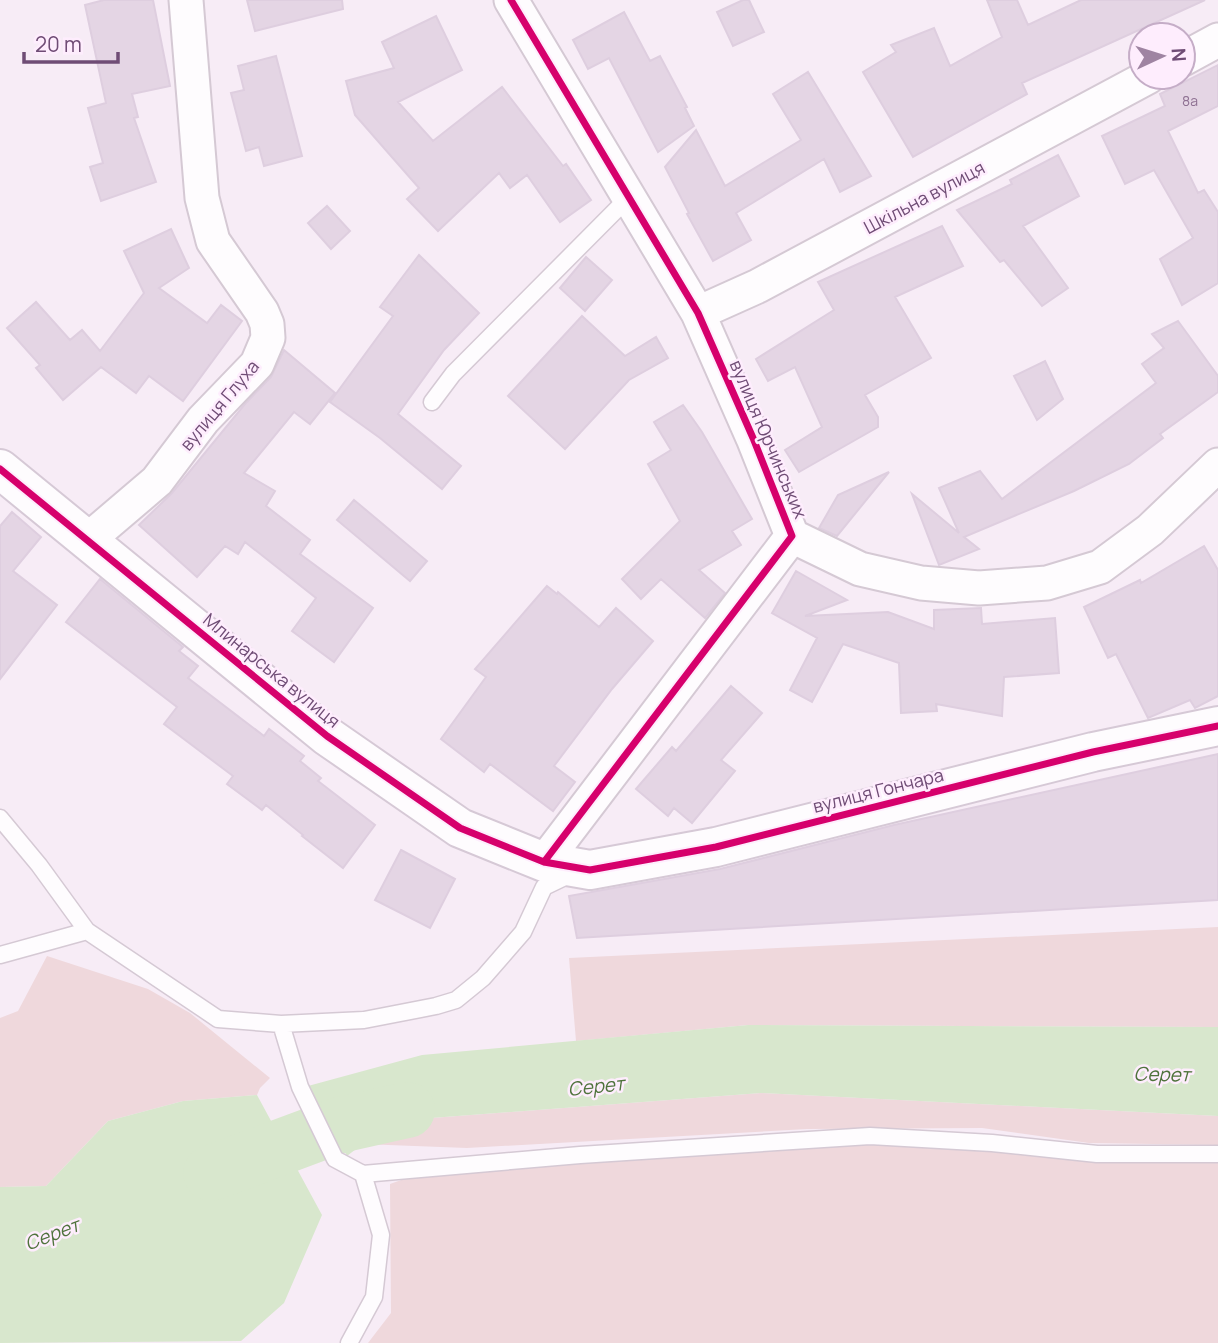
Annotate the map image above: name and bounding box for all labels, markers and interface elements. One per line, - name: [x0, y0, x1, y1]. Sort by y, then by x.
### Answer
- scale bar: [24, 21, 119, 65]
- north arrow: [1127, 21, 1197, 91]
- text: 20 m: [35, 30, 82, 58]
- text: N: [1166, 47, 1192, 63]
- house number: 8а: [1182, 91, 1198, 110]
- street label: Шкільна вулиця: [859, 155, 989, 239]
- street label: вулиця Глуха: [174, 355, 264, 455]
- street label: вулиця Юрчинських: [725, 356, 813, 522]
- street label: Млинарська вулиця: [199, 607, 345, 733]
- street label: вулиця Гончара: [810, 762, 946, 818]
- water label: Серет: [1133, 1061, 1193, 1088]
- water label: Серет: [567, 1070, 628, 1102]
- water label: Серет: [21, 1211, 85, 1256]

